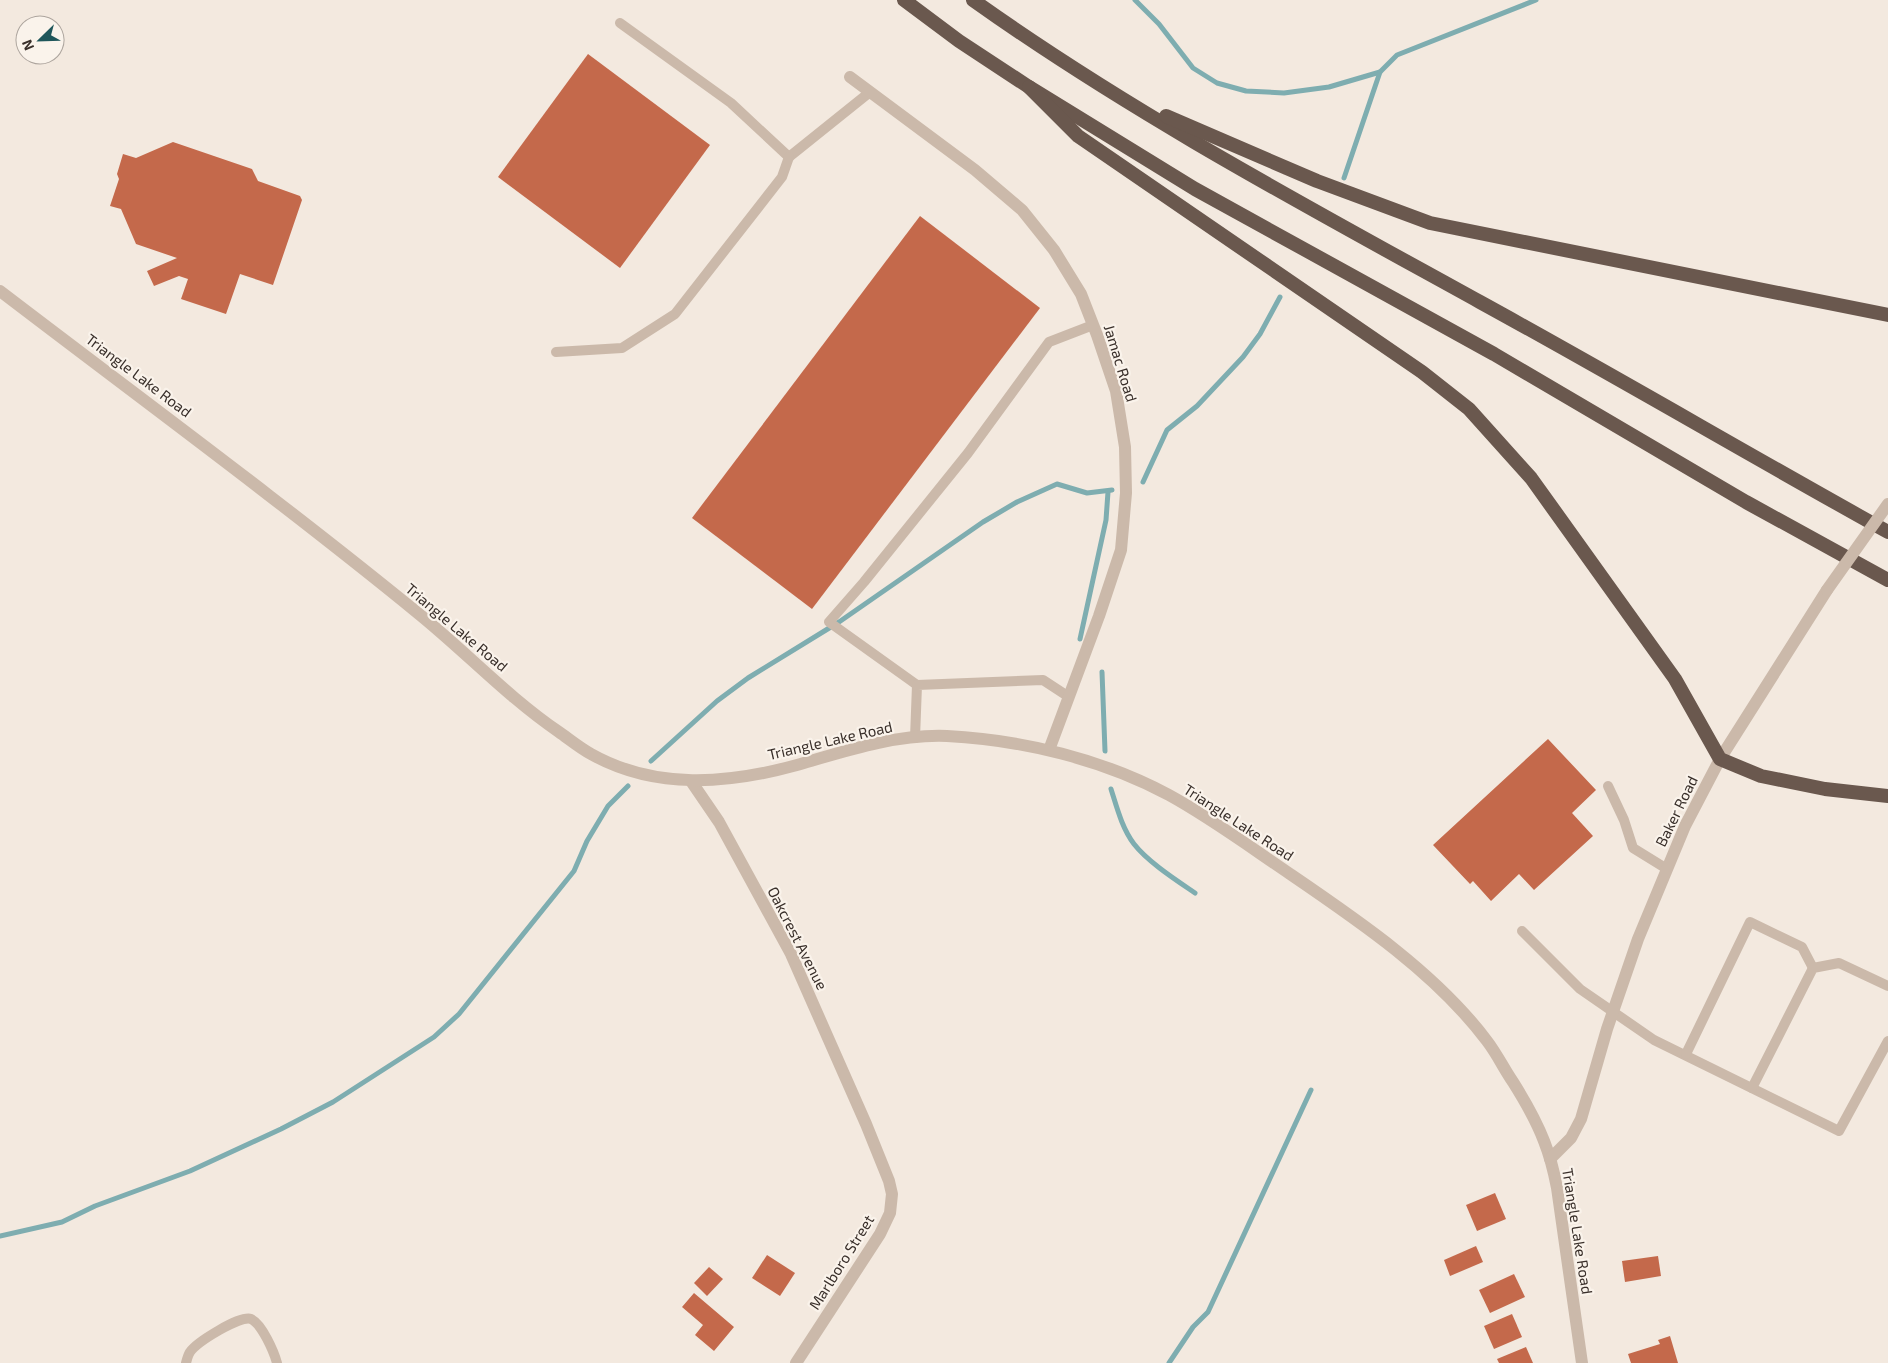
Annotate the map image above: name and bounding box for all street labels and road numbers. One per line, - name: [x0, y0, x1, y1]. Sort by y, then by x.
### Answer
- street label: Jamac Road: [1101, 322, 1141, 404]
- street label: Triangle Lake Road: [83, 329, 195, 421]
- street label: Triangle Lake Road: [402, 579, 512, 675]
- street label: Triangle Lake Road: [766, 717, 894, 763]
- street label: Baker Road: [1651, 773, 1701, 849]
- street label: Triangle Lake Road: [1181, 780, 1297, 864]
- street label: Oakcrest Avenue: [764, 883, 832, 993]
- street label: Triangle Lake Road: [1559, 1167, 1597, 1295]
- street label: Marlboro Street: [805, 1211, 877, 1313]

